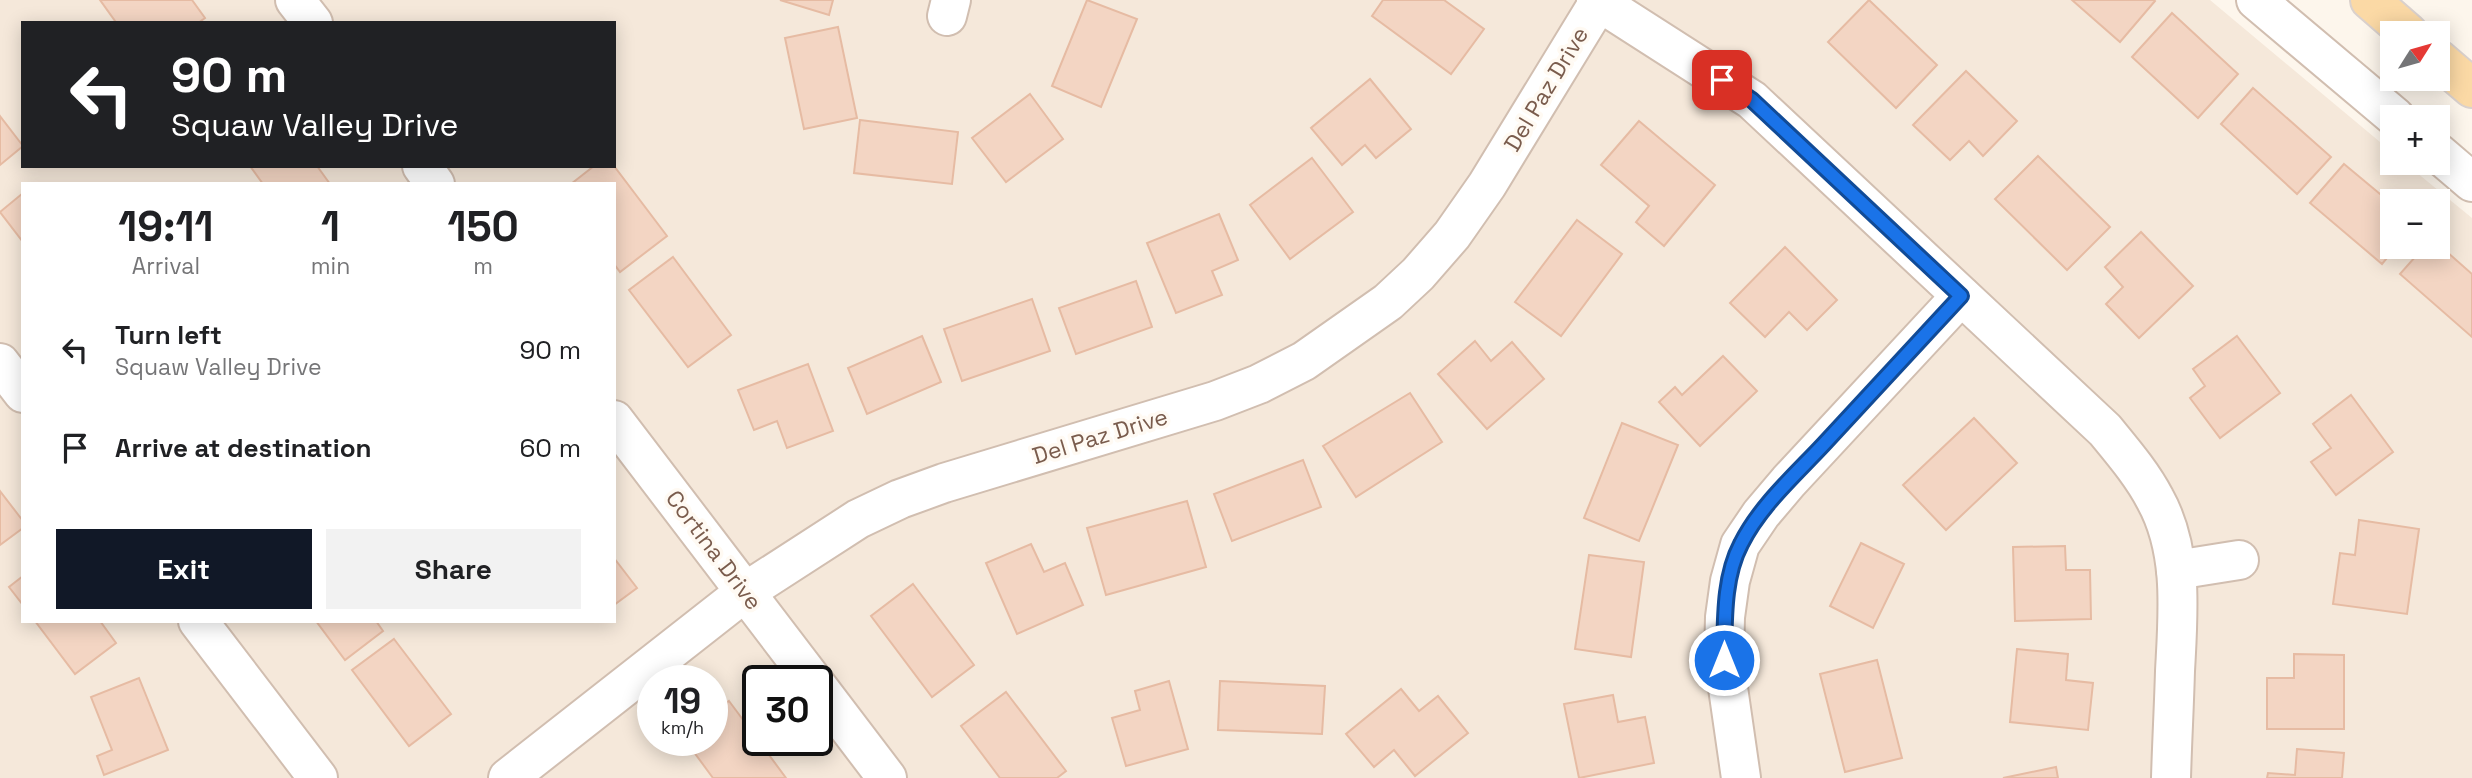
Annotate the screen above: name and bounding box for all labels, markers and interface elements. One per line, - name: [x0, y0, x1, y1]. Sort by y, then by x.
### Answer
- street label: Del Paz Drive: [1497, 21, 1595, 157]
- north arrow: [2380, 21, 2450, 91]
- map controls: [2380, 21, 2450, 259]
- text: 90 m: [171, 44, 287, 106]
- icon: left: [56, 49, 147, 140]
- pin: [1692, 50, 1752, 110]
- icon: arrive: [1703, 61, 1741, 99]
- text: Squaw Valley Drive: [171, 105, 458, 145]
- button: +: [2380, 105, 2450, 175]
- button: −: [2380, 189, 2450, 259]
- text: 19:11: [118, 200, 214, 253]
- text: 1: [321, 200, 340, 253]
- text: 150: [447, 200, 519, 253]
- text: Arrival: [132, 251, 200, 281]
- text: min: [311, 251, 350, 281]
- text: m: [473, 251, 493, 281]
- text: Turn left: [115, 318, 222, 352]
- icon: left: [56, 331, 94, 369]
- text: 90 m: [519, 333, 581, 367]
- text: Squaw Valley Drive: [115, 352, 322, 382]
- street label: Del Paz Drive: [1029, 401, 1171, 471]
- icon: arrive: [56, 429, 94, 467]
- text: Arrive at destination: [115, 431, 372, 465]
- text: 60 m: [519, 431, 581, 465]
- street label: Cortina Drive: [659, 484, 769, 616]
- button: Exit: [56, 529, 312, 609]
- button: Share: [326, 529, 581, 609]
- position arrow: [1687, 623, 1761, 697]
- speed limit sign: 30: [742, 665, 833, 756]
- text: 19: [664, 679, 701, 723]
- text: km/h: [661, 716, 704, 739]

